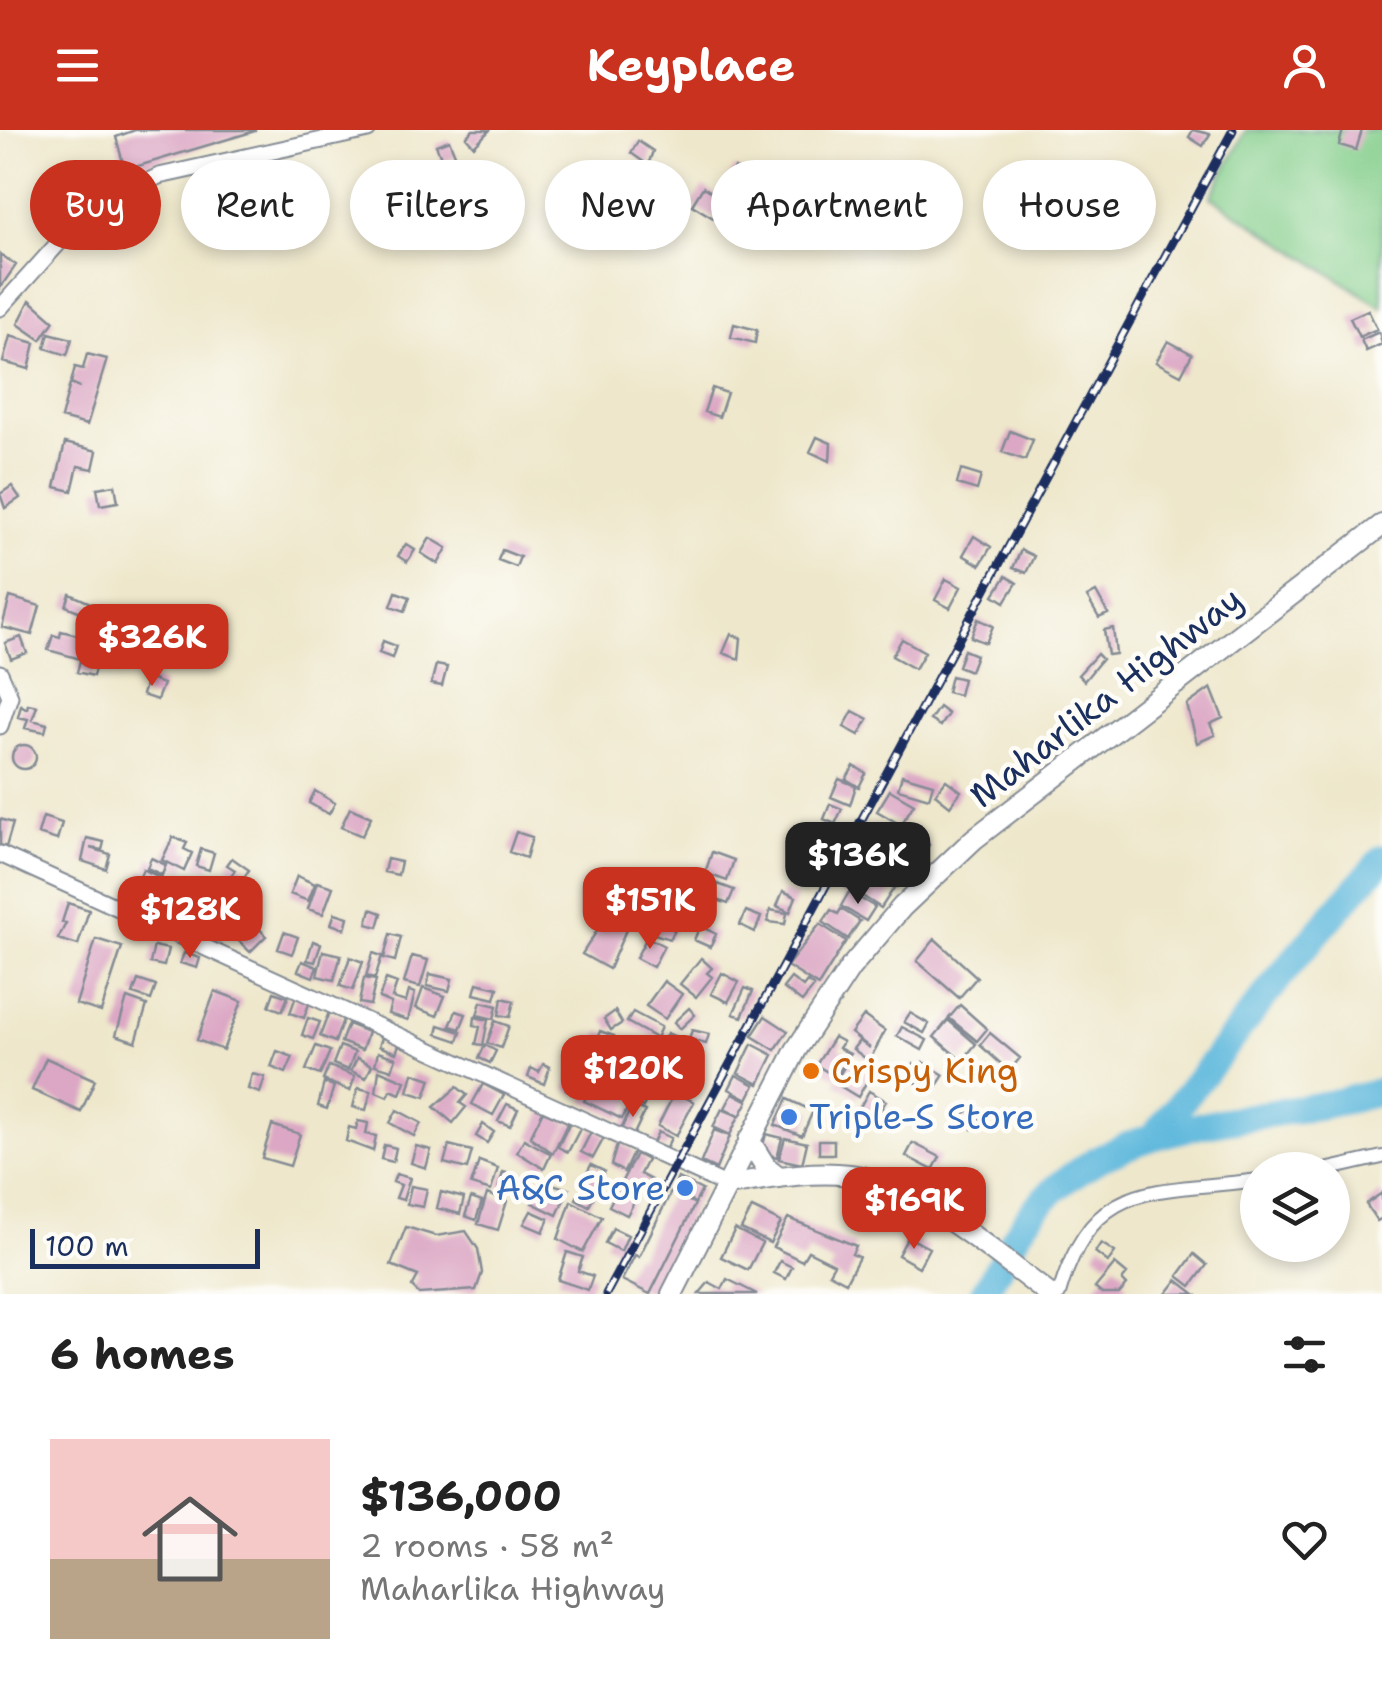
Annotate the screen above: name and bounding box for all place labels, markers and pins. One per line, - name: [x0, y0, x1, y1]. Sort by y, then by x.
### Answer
- pin: $326K: [82, 604, 222, 689]
- pin: $136K: [788, 822, 928, 907]
- pin: $151K: [580, 867, 720, 952]
- pin: $128K: [120, 876, 260, 961]
- pin: $120K: [563, 1035, 703, 1120]
- place label: Crispy King: [831, 1047, 1018, 1094]
- marker: Crispy King: [800, 1060, 822, 1082]
- place label: Triple-S Store: [809, 1093, 1035, 1140]
- marker: Triple-S Store: [778, 1106, 800, 1128]
- place label: A&C Store: [496, 1164, 665, 1211]
- pin: $169K: [844, 1167, 984, 1252]
- marker: A&C Store: [674, 1177, 696, 1199]

